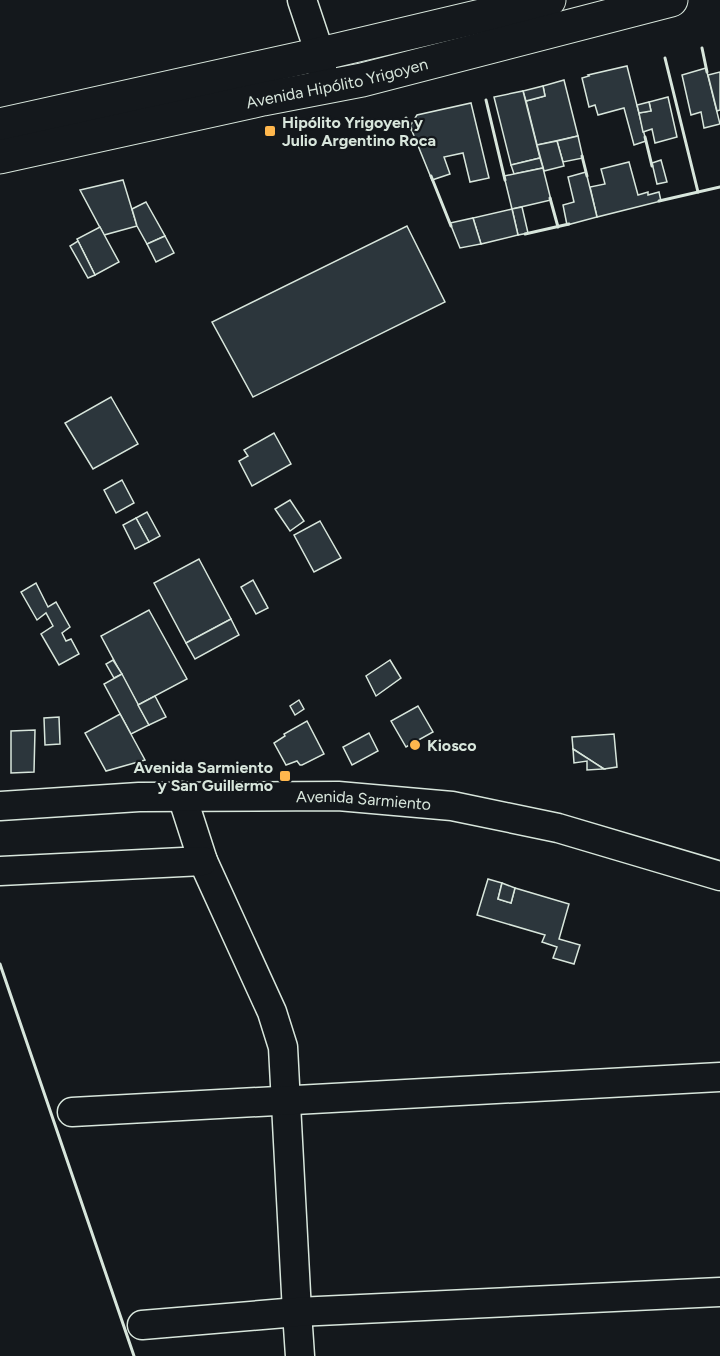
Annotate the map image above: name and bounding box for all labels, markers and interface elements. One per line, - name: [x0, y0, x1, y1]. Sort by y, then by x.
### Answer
- street label: Avenida Hipólito Yrigoyen: [244, 54, 430, 112]
- place label: Hipólito Yrigoyen y Julio Argentino Roca: [282, 113, 436, 150]
- marker: Hipólito Yrigoyen y Julio Argentino Roca: [263, 124, 277, 138]
- place label: Kiosco: [427, 736, 477, 755]
- marker: Kiosco: [408, 738, 422, 752]
- place label: Avenida Sarmiento y San Guillermo: [134, 758, 273, 795]
- marker: Avenida Sarmiento y San Guillermo: [278, 769, 292, 783]
- street label: Avenida Sarmiento: [296, 787, 432, 814]

